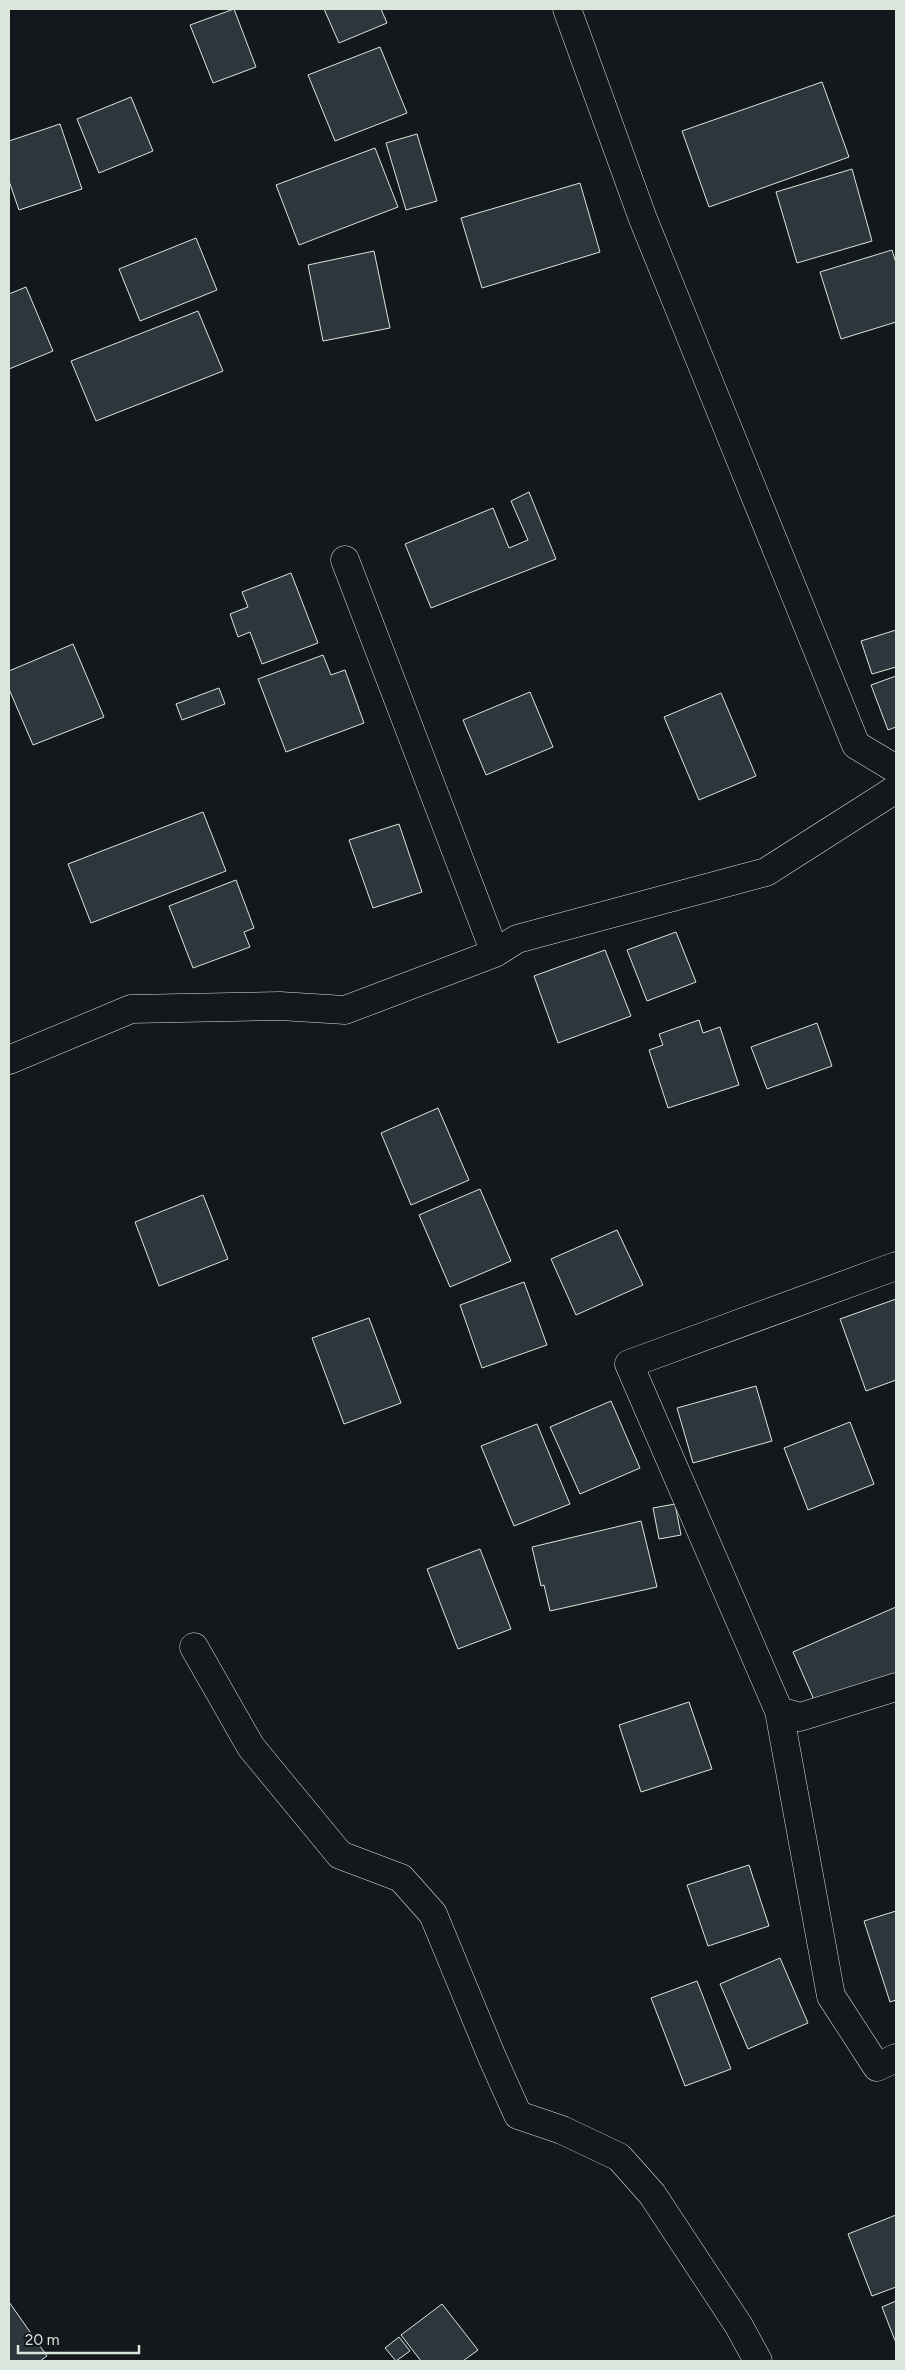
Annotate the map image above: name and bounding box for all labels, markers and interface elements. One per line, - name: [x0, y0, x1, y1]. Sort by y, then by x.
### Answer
- scale bar: [18, 2322, 139, 2354]
- text: 20 m: [25, 2331, 59, 2349]

